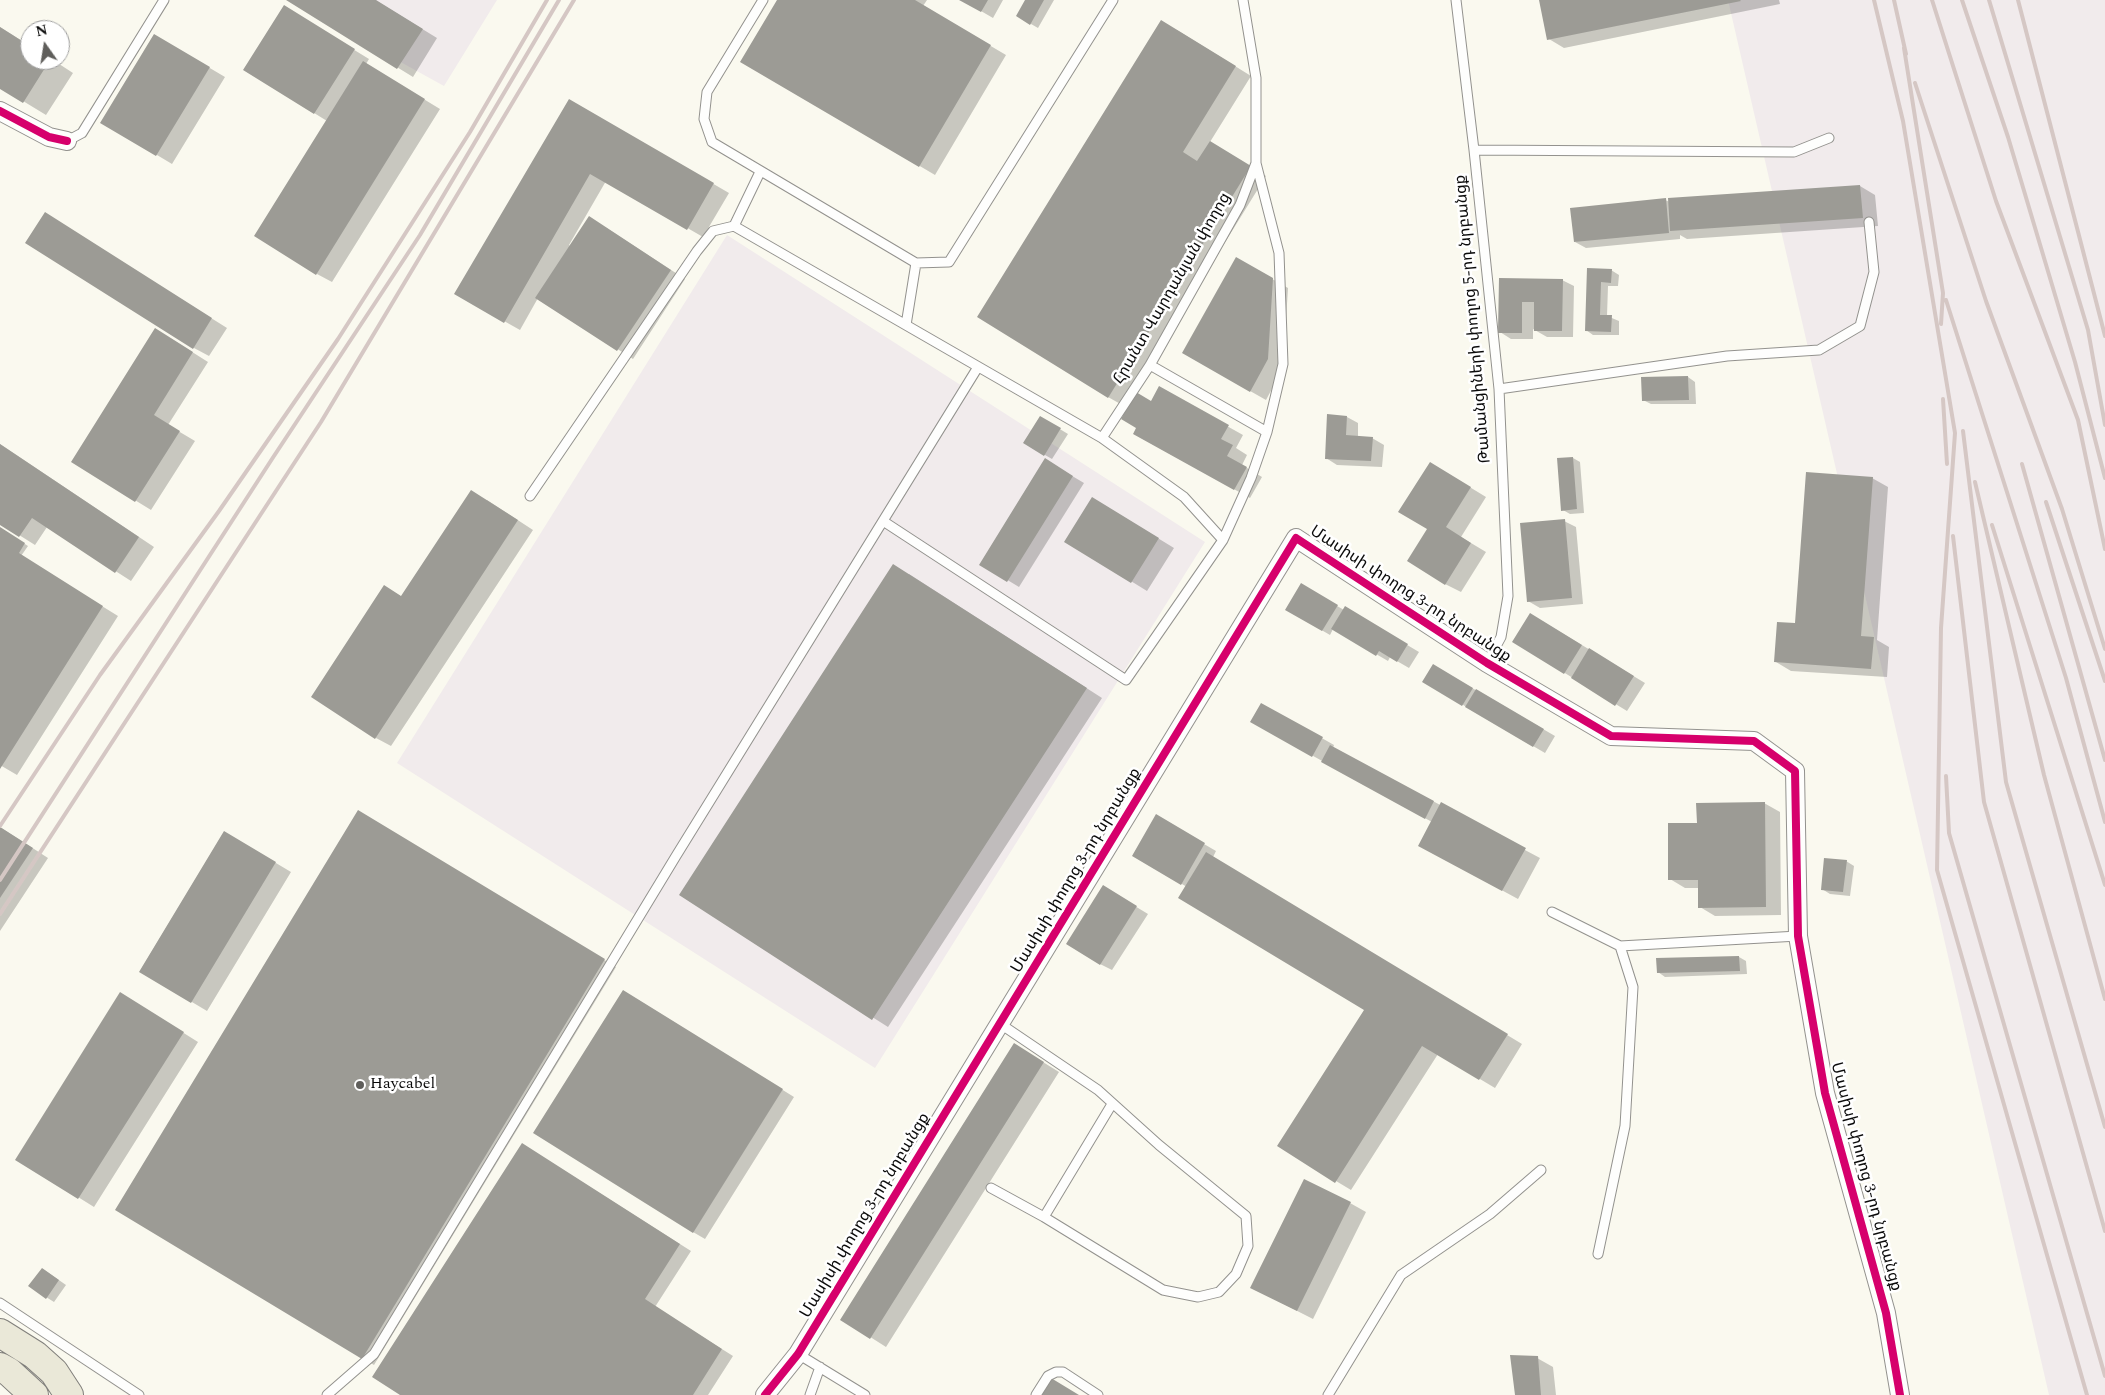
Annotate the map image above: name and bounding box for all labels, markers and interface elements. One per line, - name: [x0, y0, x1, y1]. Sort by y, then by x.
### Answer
- text: N: [34, 19, 50, 42]
- north arrow: [20, 20, 70, 70]
- street label: Թամանցիների փողոց 5-րդ նրբանցք: [1452, 174, 1496, 464]
- street label: Հրանտ Վարդանյան փողոց: [1110, 190, 1236, 388]
- street label: Մասիսի փողոց 3-րդ նրբանցք: [1306, 523, 1514, 667]
- street label: Մասիսի փողոց 3-րդ նրբանցք: [1008, 765, 1146, 977]
- street label: Մասիսի փողոց 3-րդ նրբանցք: [1825, 1061, 1905, 1293]
- place label: Haycabel: [370, 1075, 435, 1095]
- marker: Haycabel: [354, 1079, 366, 1091]
- street label: Մասիսի փողոց 3-րդ նրբանցք: [797, 1110, 935, 1322]

